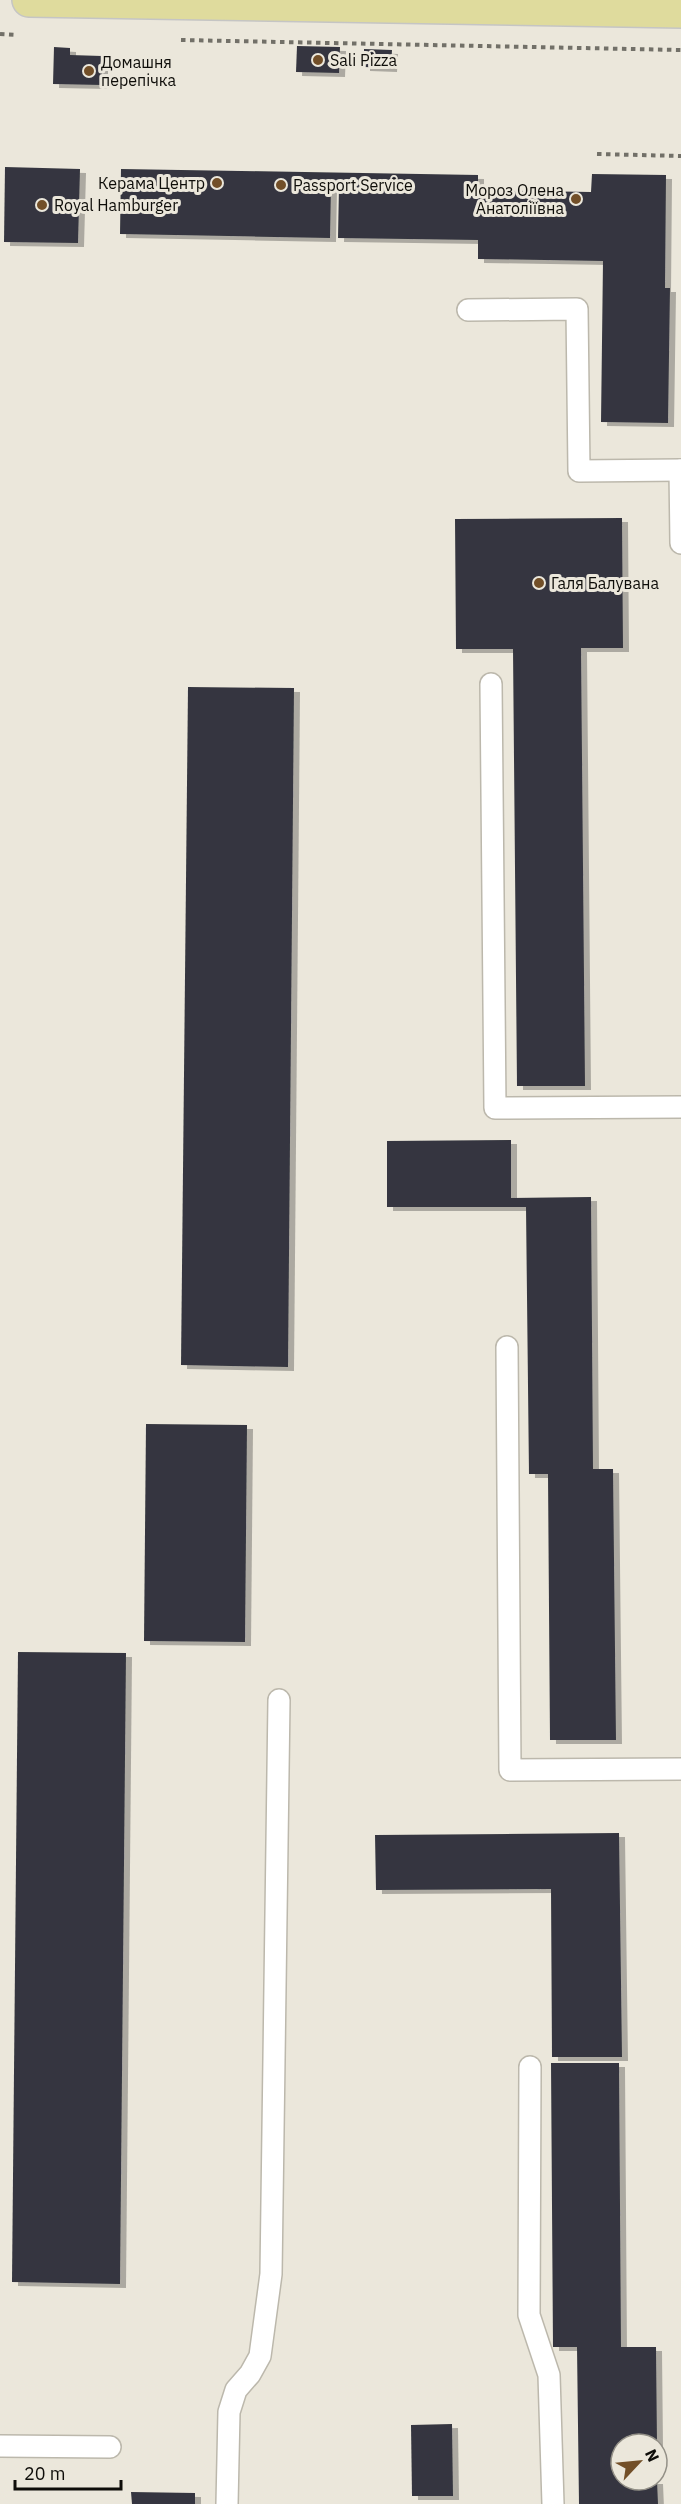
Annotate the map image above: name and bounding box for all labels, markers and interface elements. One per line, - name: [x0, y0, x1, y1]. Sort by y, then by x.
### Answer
- place label: Sali Pizza: [330, 50, 398, 70]
- place label: Домашня перепічка: [101, 52, 176, 90]
- marker: Sali Pizza: [311, 53, 325, 67]
- marker: Домашня перепічка: [82, 64, 96, 78]
- place label: Керама Центр: [98, 173, 205, 193]
- place label: Passport Service: [293, 175, 413, 195]
- marker: Керама Центр: [210, 176, 224, 190]
- marker: Passport Service: [274, 178, 288, 192]
- place label: Мороз Олена Анатоліївна: [465, 180, 564, 218]
- marker: Мороз Олена Анатоліївна: [569, 192, 583, 206]
- place label: Royal Hamburger: [54, 195, 178, 215]
- marker: Royal Hamburger: [35, 198, 49, 212]
- place label: Галя Балувана: [551, 573, 659, 593]
- marker: Галя Балувана: [532, 576, 546, 590]
- north arrow: [609, 2432, 669, 2492]
- text: N: [641, 2446, 664, 2465]
- scale bar: [15, 2453, 122, 2491]
- text: 20 m: [24, 2462, 66, 2485]

